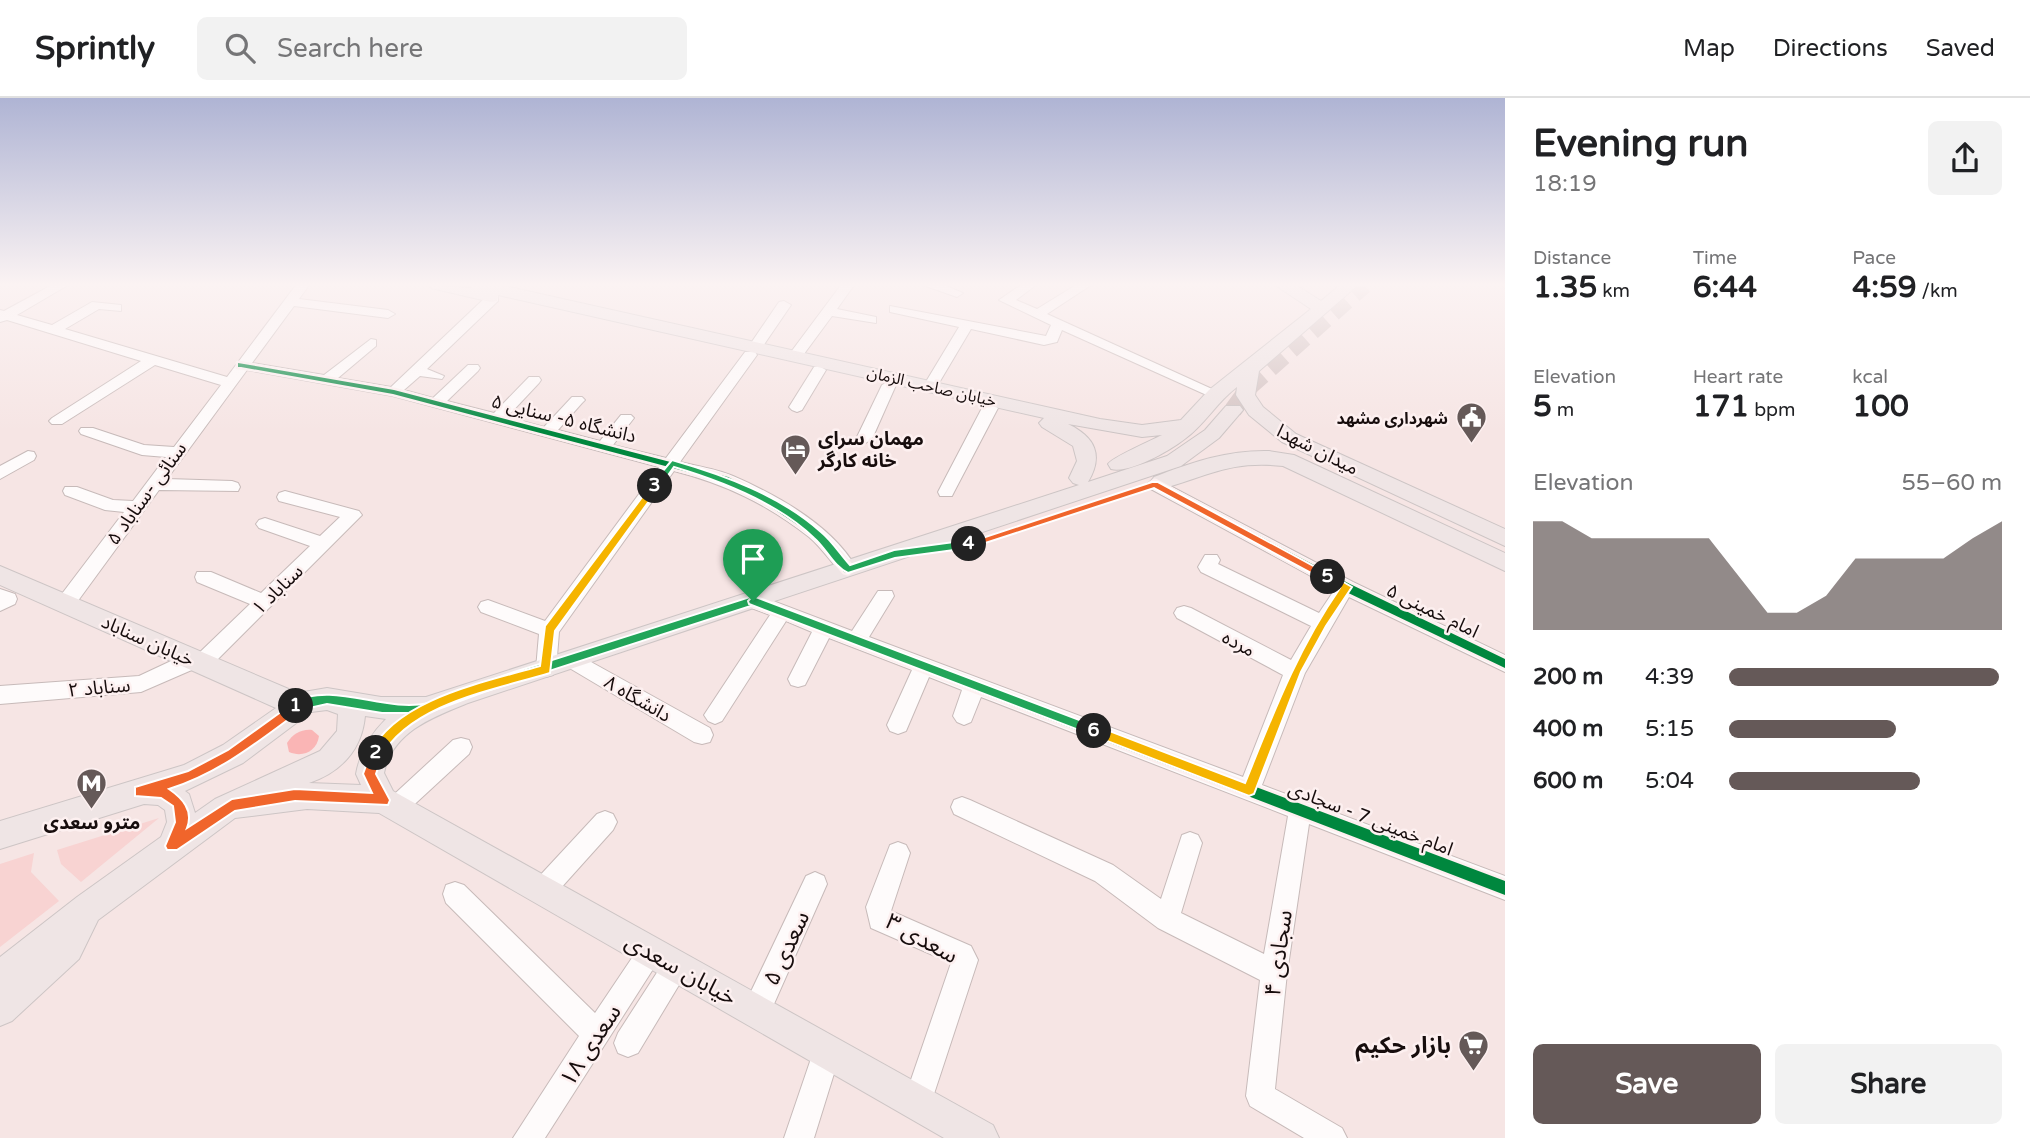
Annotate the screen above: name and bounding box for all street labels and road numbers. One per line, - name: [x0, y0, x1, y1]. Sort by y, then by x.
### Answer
- street label: خیابان صاحب الزمان: [865, 362, 998, 412]
- street label: دانشگاه ۵- سنایی ۵: [489, 390, 639, 448]
- street label: میدان شهدا: [1273, 420, 1362, 480]
- street label: سنائی -سناباد ۵: [102, 438, 191, 549]
- street label: سناباد ۱: [248, 560, 308, 619]
- street label: امام خمینی ۵: [1382, 579, 1482, 645]
- street label: خیابان سناباد: [98, 611, 197, 671]
- street label: مرده: [1218, 626, 1259, 662]
- street label: دانشگاه ۸: [600, 671, 675, 727]
- street label: سناباد ۲: [67, 674, 131, 702]
- street label: امام خمینی 7 - سجادی: [1284, 777, 1456, 863]
- street label: سعدی ۵: [758, 907, 816, 990]
- street label: سعدی ۳: [880, 908, 963, 970]
- street label: سجادی ۴: [1259, 908, 1299, 998]
- street label: خیابان سعدی: [620, 928, 741, 1012]
- street label: سعدی ۱۸: [554, 999, 628, 1092]

